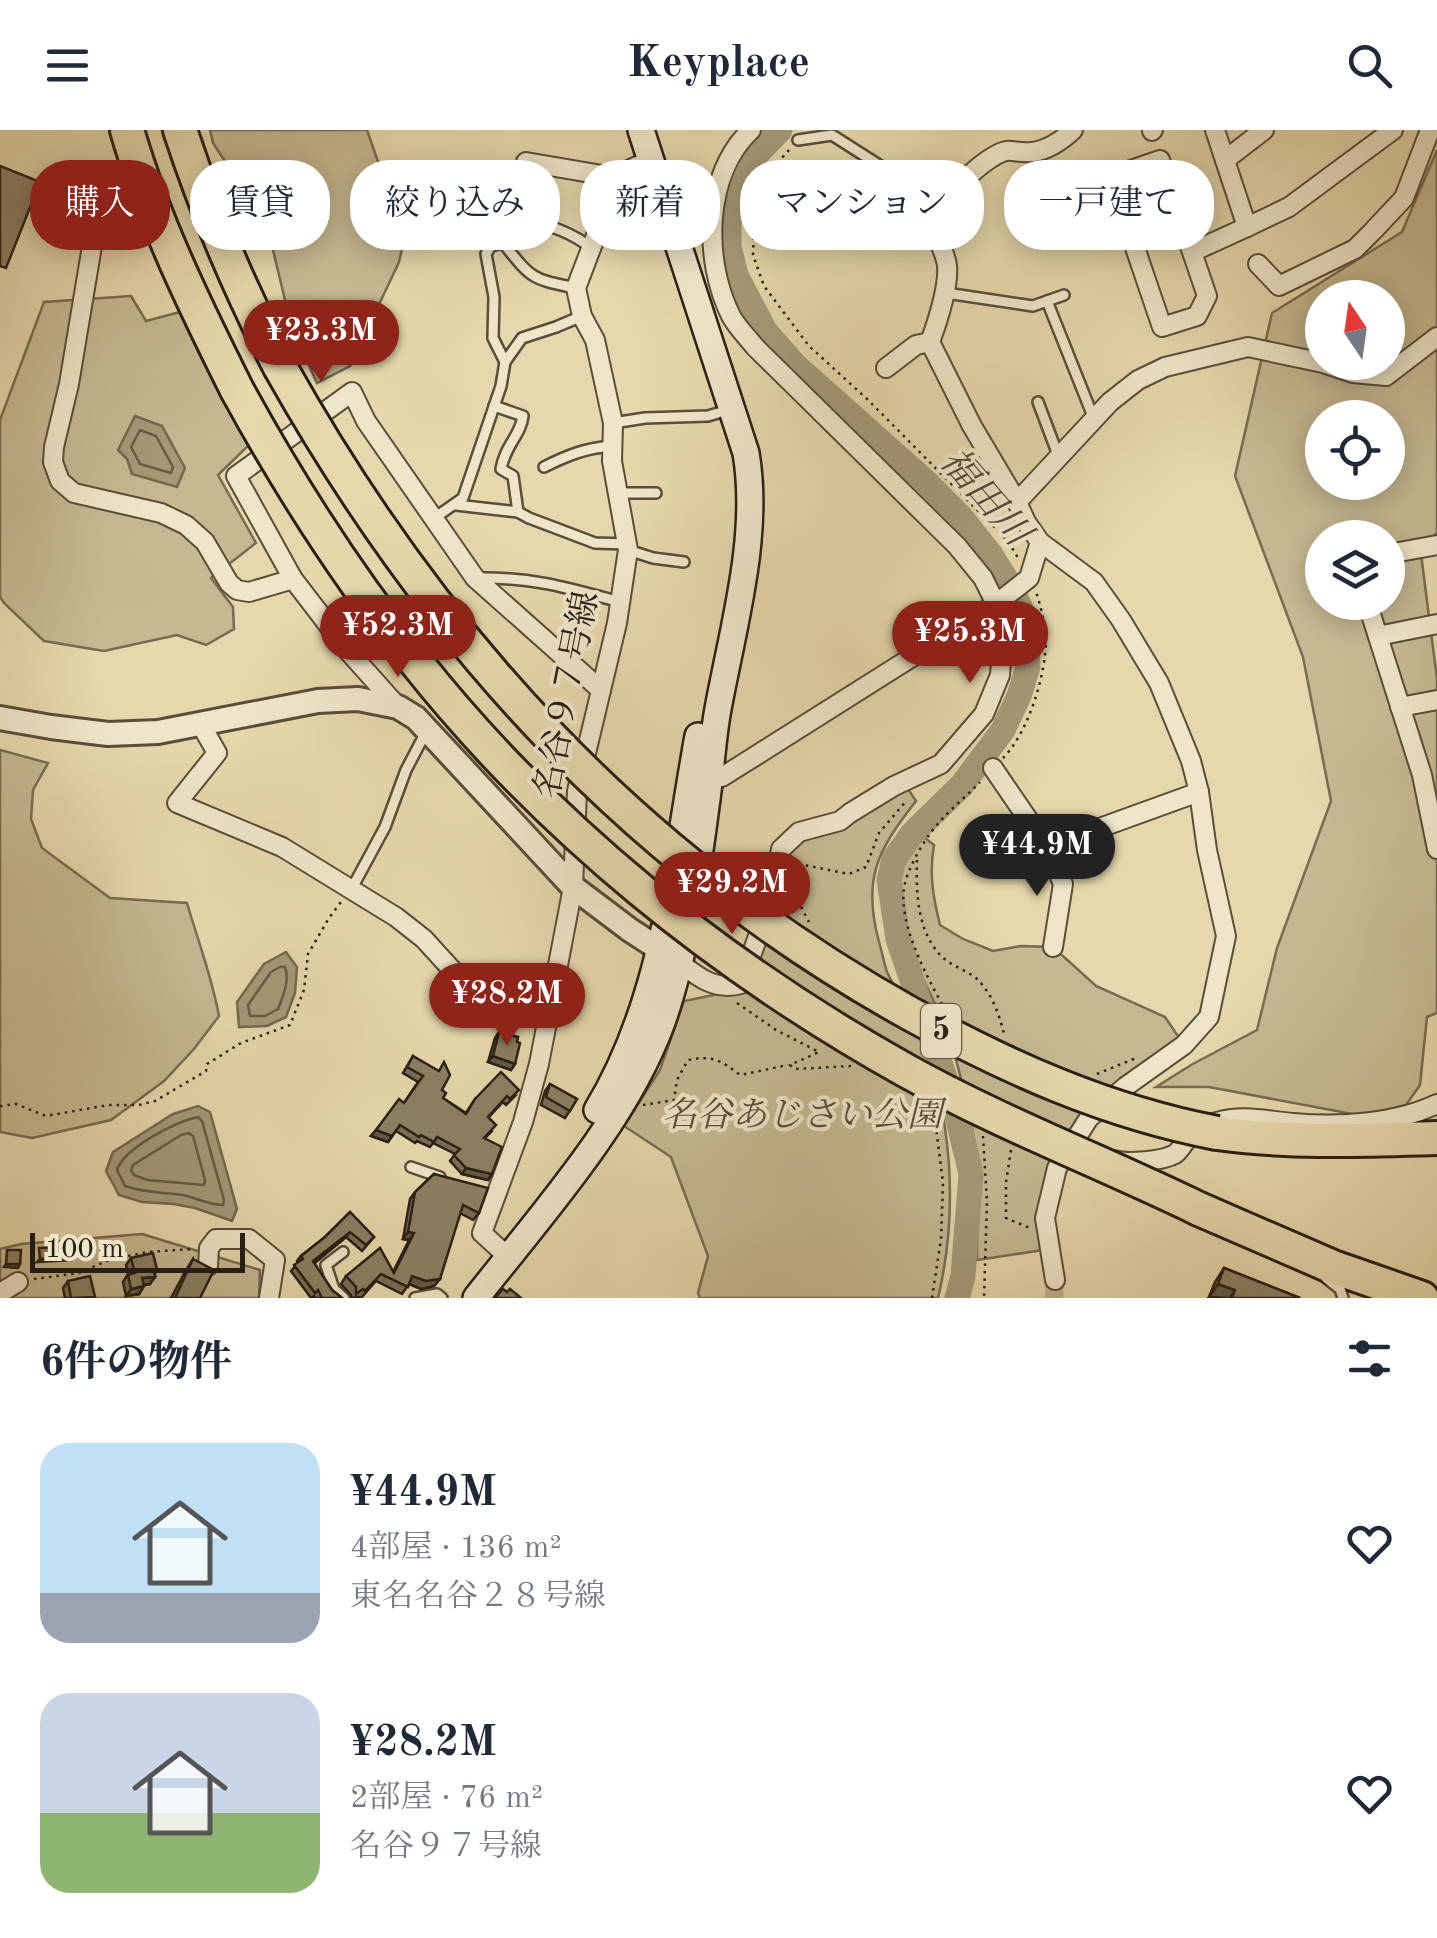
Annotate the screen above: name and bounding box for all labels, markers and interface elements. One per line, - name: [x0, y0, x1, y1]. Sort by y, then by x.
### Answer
- icon: menu: [40, 38, 95, 93]
- icon: search: [1342, 38, 1397, 93]
- text: Keyplace: [627, 42, 810, 87]
- chip: 購入: [30, 160, 170, 250]
- chip: 賃貸: [190, 160, 330, 250]
- chip: 絞り込み: [350, 160, 560, 250]
- chip: 新着: [580, 160, 720, 250]
- chip: マンション: [740, 160, 984, 250]
- chip: 一戸建て: [1004, 160, 1214, 250]
- north arrow: [1305, 280, 1405, 380]
- map controls: [1305, 280, 1405, 620]
- pin: ¥23.3M: [240, 300, 402, 385]
- text: ¥23.3M: [265, 316, 377, 348]
- button: locate: [1305, 400, 1405, 500]
- water label: 福田川: [932, 441, 1041, 556]
- button: layers: [1305, 520, 1405, 620]
- street label: 名谷９７号線: [528, 588, 605, 801]
- pin: ¥52.3M: [317, 595, 479, 680]
- pin: ¥25.3M: [889, 601, 1051, 686]
- text: ¥52.3M: [342, 611, 454, 643]
- text: ¥25.3M: [914, 617, 1026, 649]
- pin: ¥44.9M: [956, 814, 1118, 899]
- text: ¥44.9M: [981, 830, 1093, 862]
- pin: ¥29.2M: [651, 852, 813, 937]
- text: ¥29.2M: [676, 868, 788, 900]
- pin: ¥28.2M: [426, 963, 588, 1048]
- text: ¥28.2M: [451, 979, 563, 1011]
- road number: 5: [921, 1004, 961, 1058]
- park label: 名谷あじさい公園: [662, 1096, 947, 1134]
- scale bar: [30, 1228, 245, 1272]
- text: 100 m: [45, 1236, 124, 1264]
- icon: filters: [1342, 1331, 1397, 1386]
- text: 6件の物件: [40, 1343, 232, 1385]
- text: ¥44.9M: [350, 1473, 497, 1515]
- icon: home: [120, 1483, 240, 1603]
- icon: heart: [1342, 1516, 1397, 1571]
- text: 4部屋 · 136 m²: [350, 1533, 562, 1565]
- text: 東名名谷２８号線: [350, 1582, 606, 1614]
- text: ¥28.2M: [350, 1723, 497, 1765]
- icon: home: [120, 1733, 240, 1853]
- icon: heart: [1342, 1766, 1397, 1821]
- text: 2部屋 · 76 m²: [350, 1783, 543, 1815]
- text: 名谷９７号線: [350, 1832, 542, 1864]

